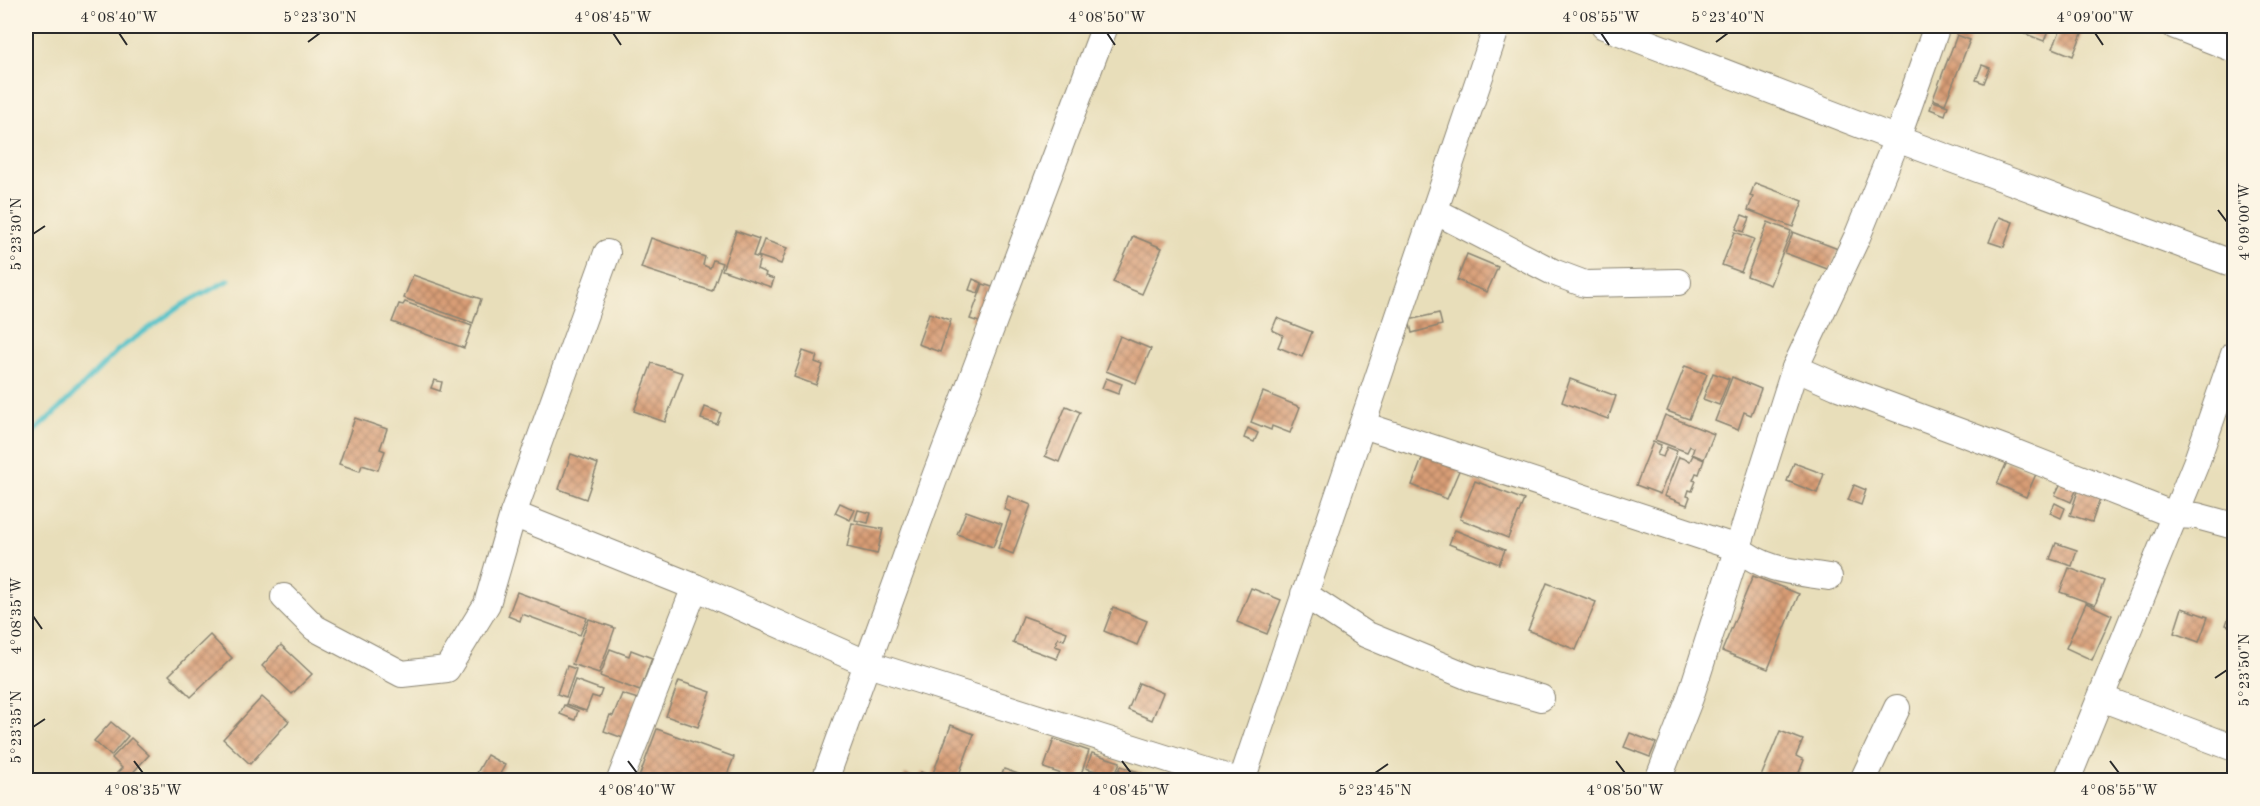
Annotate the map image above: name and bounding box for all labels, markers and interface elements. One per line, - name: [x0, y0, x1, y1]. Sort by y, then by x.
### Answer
- text: 4°08'40"W: [80, 11, 158, 26]
- text: 5°23'30"N: [283, 11, 357, 26]
- text: 4°08'45"W: [574, 11, 652, 26]
- text: 4°08'50"W: [1068, 11, 1146, 26]
- text: 4°08'55"W: [1562, 11, 1640, 26]
- text: 5°23'40"N: [1691, 11, 1765, 26]
- text: 4°09'00"W: [2056, 11, 2134, 26]
- text: 4°09'00"W: [2238, 183, 2253, 261]
- text: 5°23'30"N: [10, 197, 25, 271]
- text: 4°08'35"W: [10, 577, 25, 655]
- text: 5°23'50"N: [2238, 633, 2253, 707]
- text: 5°23'35"N: [10, 690, 25, 764]
- text: 4°08'35"W: [104, 784, 182, 799]
- text: 4°08'40"W: [598, 784, 676, 799]
- text: 4°08'45"W: [1092, 784, 1170, 799]
- text: 5°23'45"N: [1338, 784, 1412, 799]
- text: 4°08'50"W: [1586, 784, 1664, 799]
- text: 4°08'55"W: [2080, 784, 2158, 799]

